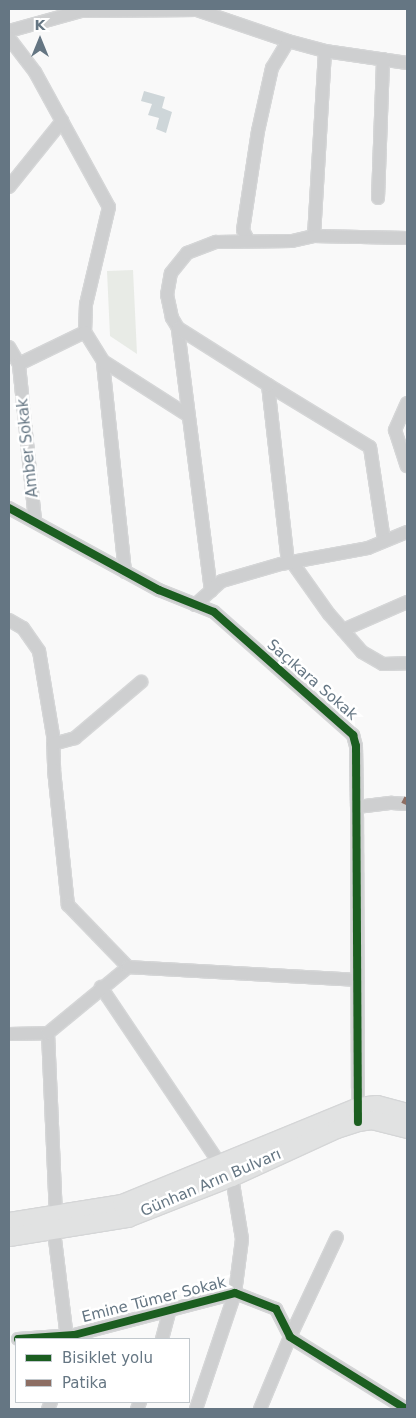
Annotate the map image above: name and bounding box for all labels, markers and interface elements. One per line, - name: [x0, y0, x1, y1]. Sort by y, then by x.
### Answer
- north arrow: [15, 15, 65, 65]
- text: K: [35, 17, 45, 33]
- street label: Amber Sokak: [14, 398, 42, 498]
- street label: Saçıkara Sokak: [263, 636, 361, 724]
- street label: Günhan Arın Bulvarı: [138, 1145, 284, 1221]
- street label: Emine Tümer Sokak: [80, 1273, 228, 1327]
- legend: [15, 1338, 190, 1403]
- text: Bisiklet yolu: [62, 1349, 153, 1367]
- text: Patika: [62, 1374, 107, 1392]

